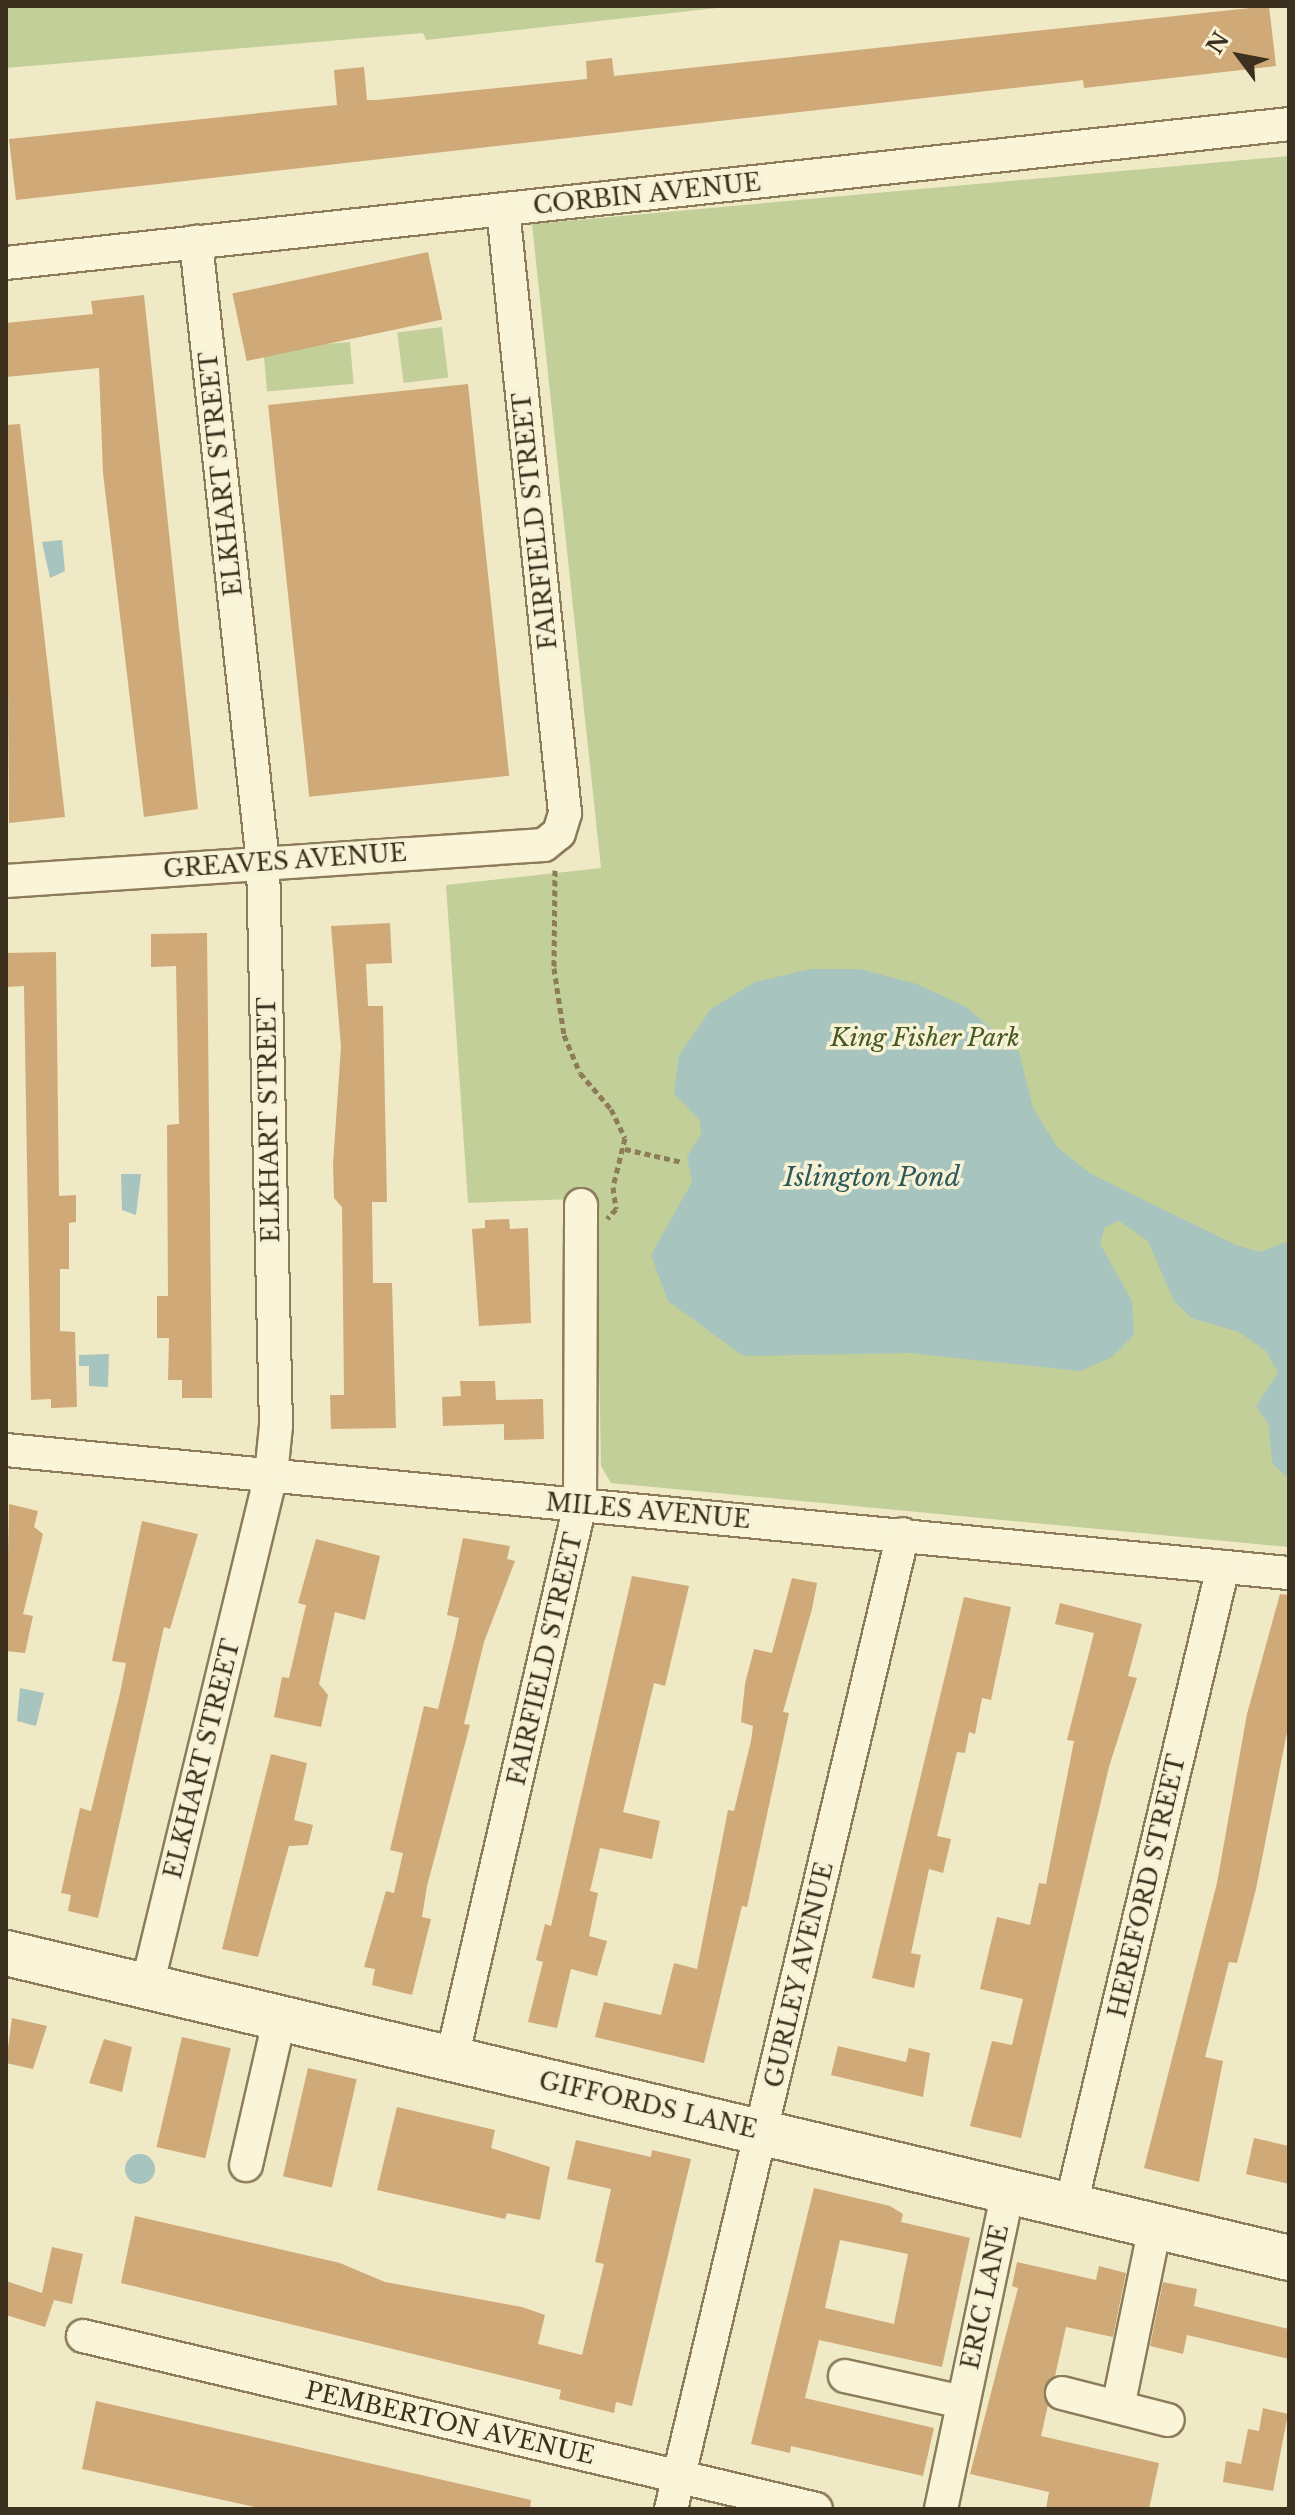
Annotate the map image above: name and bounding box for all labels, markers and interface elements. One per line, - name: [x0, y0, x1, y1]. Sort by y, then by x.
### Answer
- north arrow: [1199, 16, 1279, 96]
- text: N: [1201, 27, 1235, 59]
- street label: CORBIN AVENUE: [531, 168, 763, 220]
- street label: ELKHART STREET: [194, 350, 248, 598]
- street label: FAIRFIELD STREET: [507, 391, 563, 651]
- street label: GREAVES AVENUE: [162, 838, 408, 884]
- street label: ELKHART STREET: [252, 997, 286, 1243]
- park label: King Fisher Park: [830, 1024, 1020, 1052]
- water label: Islington Pond: [783, 1162, 961, 1194]
- street label: MILES AVENUE: [544, 1488, 752, 1534]
- street label: FAIRFIELD STREET: [502, 1530, 588, 1788]
- street label: ELKHART STREET: [158, 1636, 246, 1882]
- street label: HEREFORD STREET: [1103, 1752, 1191, 2020]
- street label: GURLEY AVENUE: [759, 1858, 839, 2092]
- street label: GIFFORDS LANE: [536, 2066, 760, 2144]
- street label: ERIC LANE: [956, 2222, 1014, 2372]
- street label: PEMBERTON AVENUE: [302, 2376, 598, 2470]

